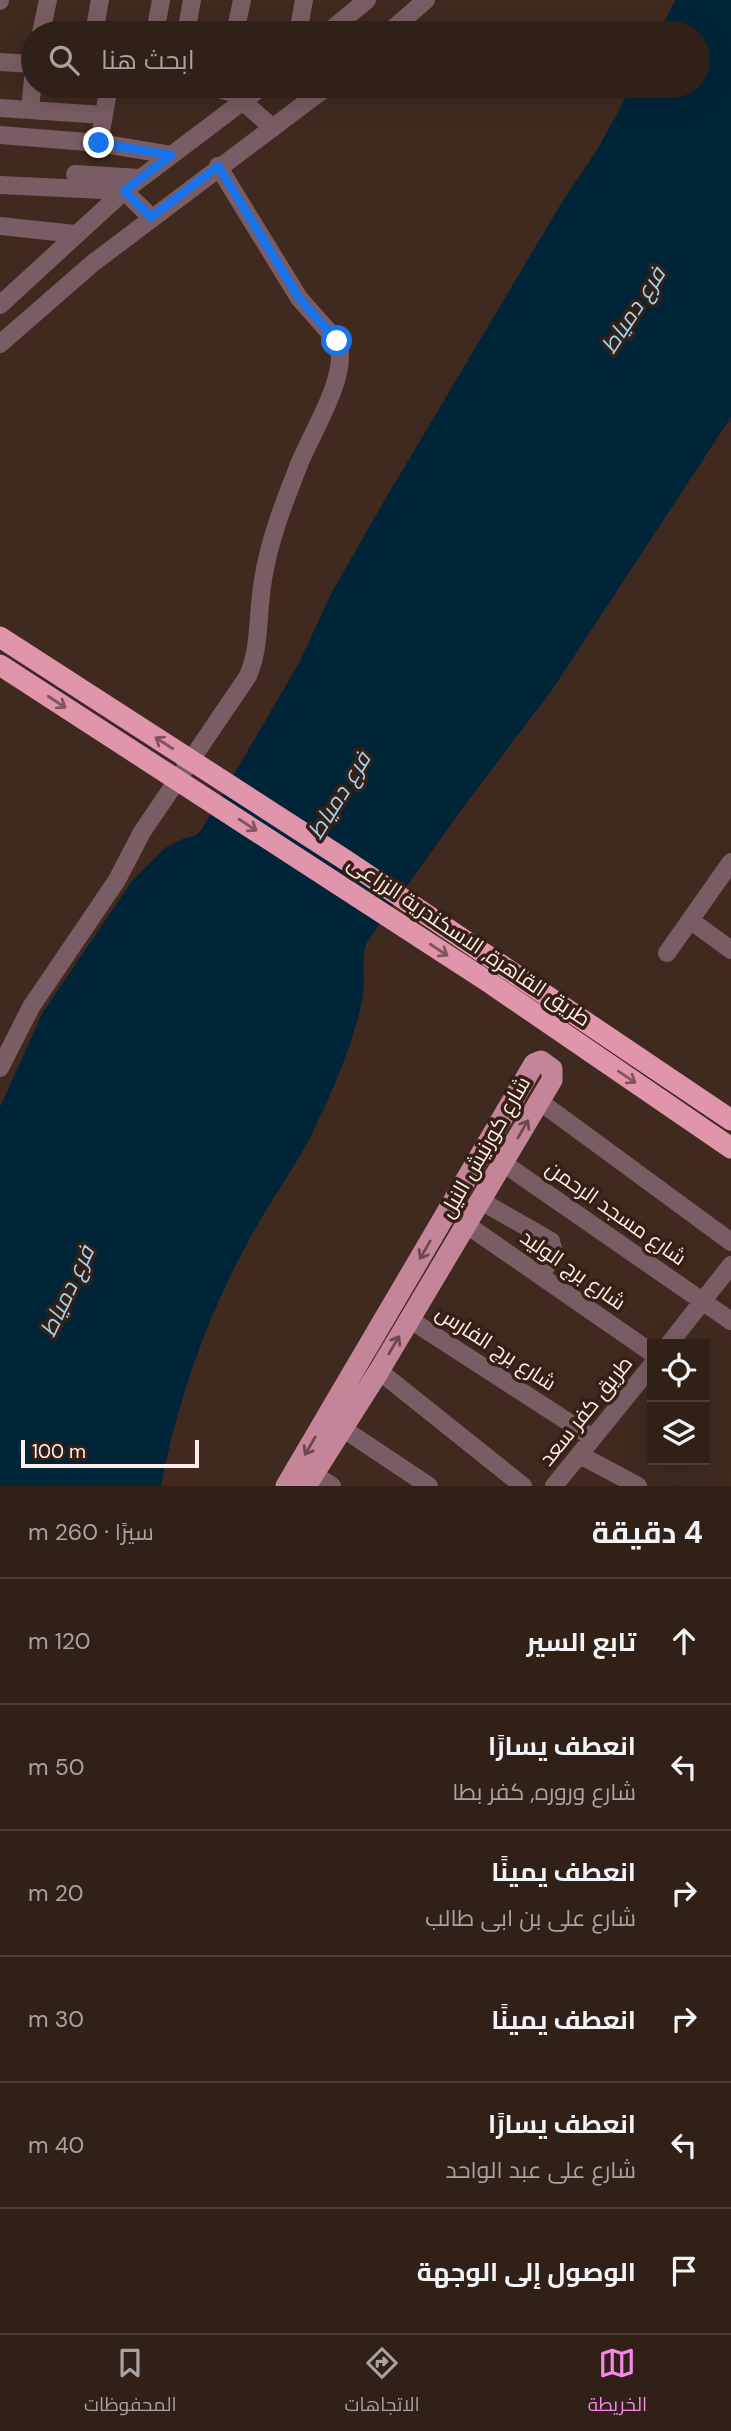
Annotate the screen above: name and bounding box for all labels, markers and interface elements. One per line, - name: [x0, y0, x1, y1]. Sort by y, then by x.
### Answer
- search box: [21, 21, 710, 98]
- icon: search: [45, 41, 83, 79]
- text: ابحث هنا: [101, 43, 195, 77]
- route end: [83, 127, 114, 158]
- water label: فرع دمياط: [594, 259, 674, 359]
- route start: [321, 325, 352, 356]
- one-way arrow: [47, 695, 66, 709]
- one-way arrow: [155, 736, 175, 750]
- water label: فرع دمياط: [301, 744, 379, 845]
- one-way arrow: [238, 819, 258, 833]
- street label: طريق القاهرة, الاسكندرية الزراعى: [342, 849, 596, 1033]
- one-way arrow: [429, 942, 448, 957]
- one-way arrow: [617, 1070, 636, 1084]
- street label: شارع كورنيش النيل: [433, 1071, 537, 1223]
- one-way arrow: [517, 1119, 531, 1139]
- street label: شارع مسجد الرحمن: [540, 1154, 692, 1272]
- street label: شارع برج الوليد: [515, 1223, 631, 1317]
- water label: فرع دمياط: [33, 1239, 103, 1342]
- one-way arrow: [418, 1239, 432, 1259]
- street label: شارع برج الفارس: [431, 1299, 561, 1397]
- one-way arrow: [388, 1336, 402, 1356]
- map controls: [647, 1339, 710, 1465]
- button: locate: [647, 1339, 710, 1402]
- street label: طريق كفر سعد: [533, 1350, 639, 1472]
- button: layers: [647, 1402, 710, 1465]
- one-way arrow: [302, 1436, 316, 1456]
- scale bar: [21, 1437, 200, 1469]
- text: 100 m: [32, 1439, 86, 1464]
- text: 4 دقيقة: [592, 1513, 703, 1552]
- text: سيرًا · 260 m: [28, 1517, 154, 1547]
- icon: ahead: [665, 1622, 703, 1660]
- text: تابع السير: [527, 1625, 636, 1659]
- text: 120 m: [28, 1626, 91, 1656]
- text: انعطف يسارًا: [488, 1729, 636, 1763]
- icon: left: [665, 1748, 703, 1786]
- text: 50 m: [28, 1752, 84, 1782]
- text: شارع وروره, كفر بطا: [452, 1777, 636, 1807]
- text: انعطف يمينًا: [491, 1855, 636, 1889]
- icon: right: [665, 1874, 703, 1912]
- text: 20 m: [28, 1878, 83, 1908]
- text: شارع على بن ابى طالب: [425, 1903, 636, 1933]
- icon: right: [665, 2000, 703, 2038]
- text: انعطف يمينًا: [491, 2003, 636, 2037]
- text: 30 m: [28, 2004, 84, 2034]
- text: انعطف يسارًا: [488, 2107, 636, 2141]
- icon: left: [665, 2126, 703, 2164]
- text: 40 m: [28, 2130, 84, 2160]
- text: شارع على عبد الواحد: [446, 2155, 636, 2185]
- icon: arrive: [665, 2252, 703, 2290]
- text: الوصول إلى الوجهة: [417, 2255, 636, 2289]
- tab: المحفوظات: [84, 2344, 177, 2422]
- tab: الاتجاهات: [344, 2344, 420, 2422]
- tab: الخريطة: [588, 2344, 647, 2422]

